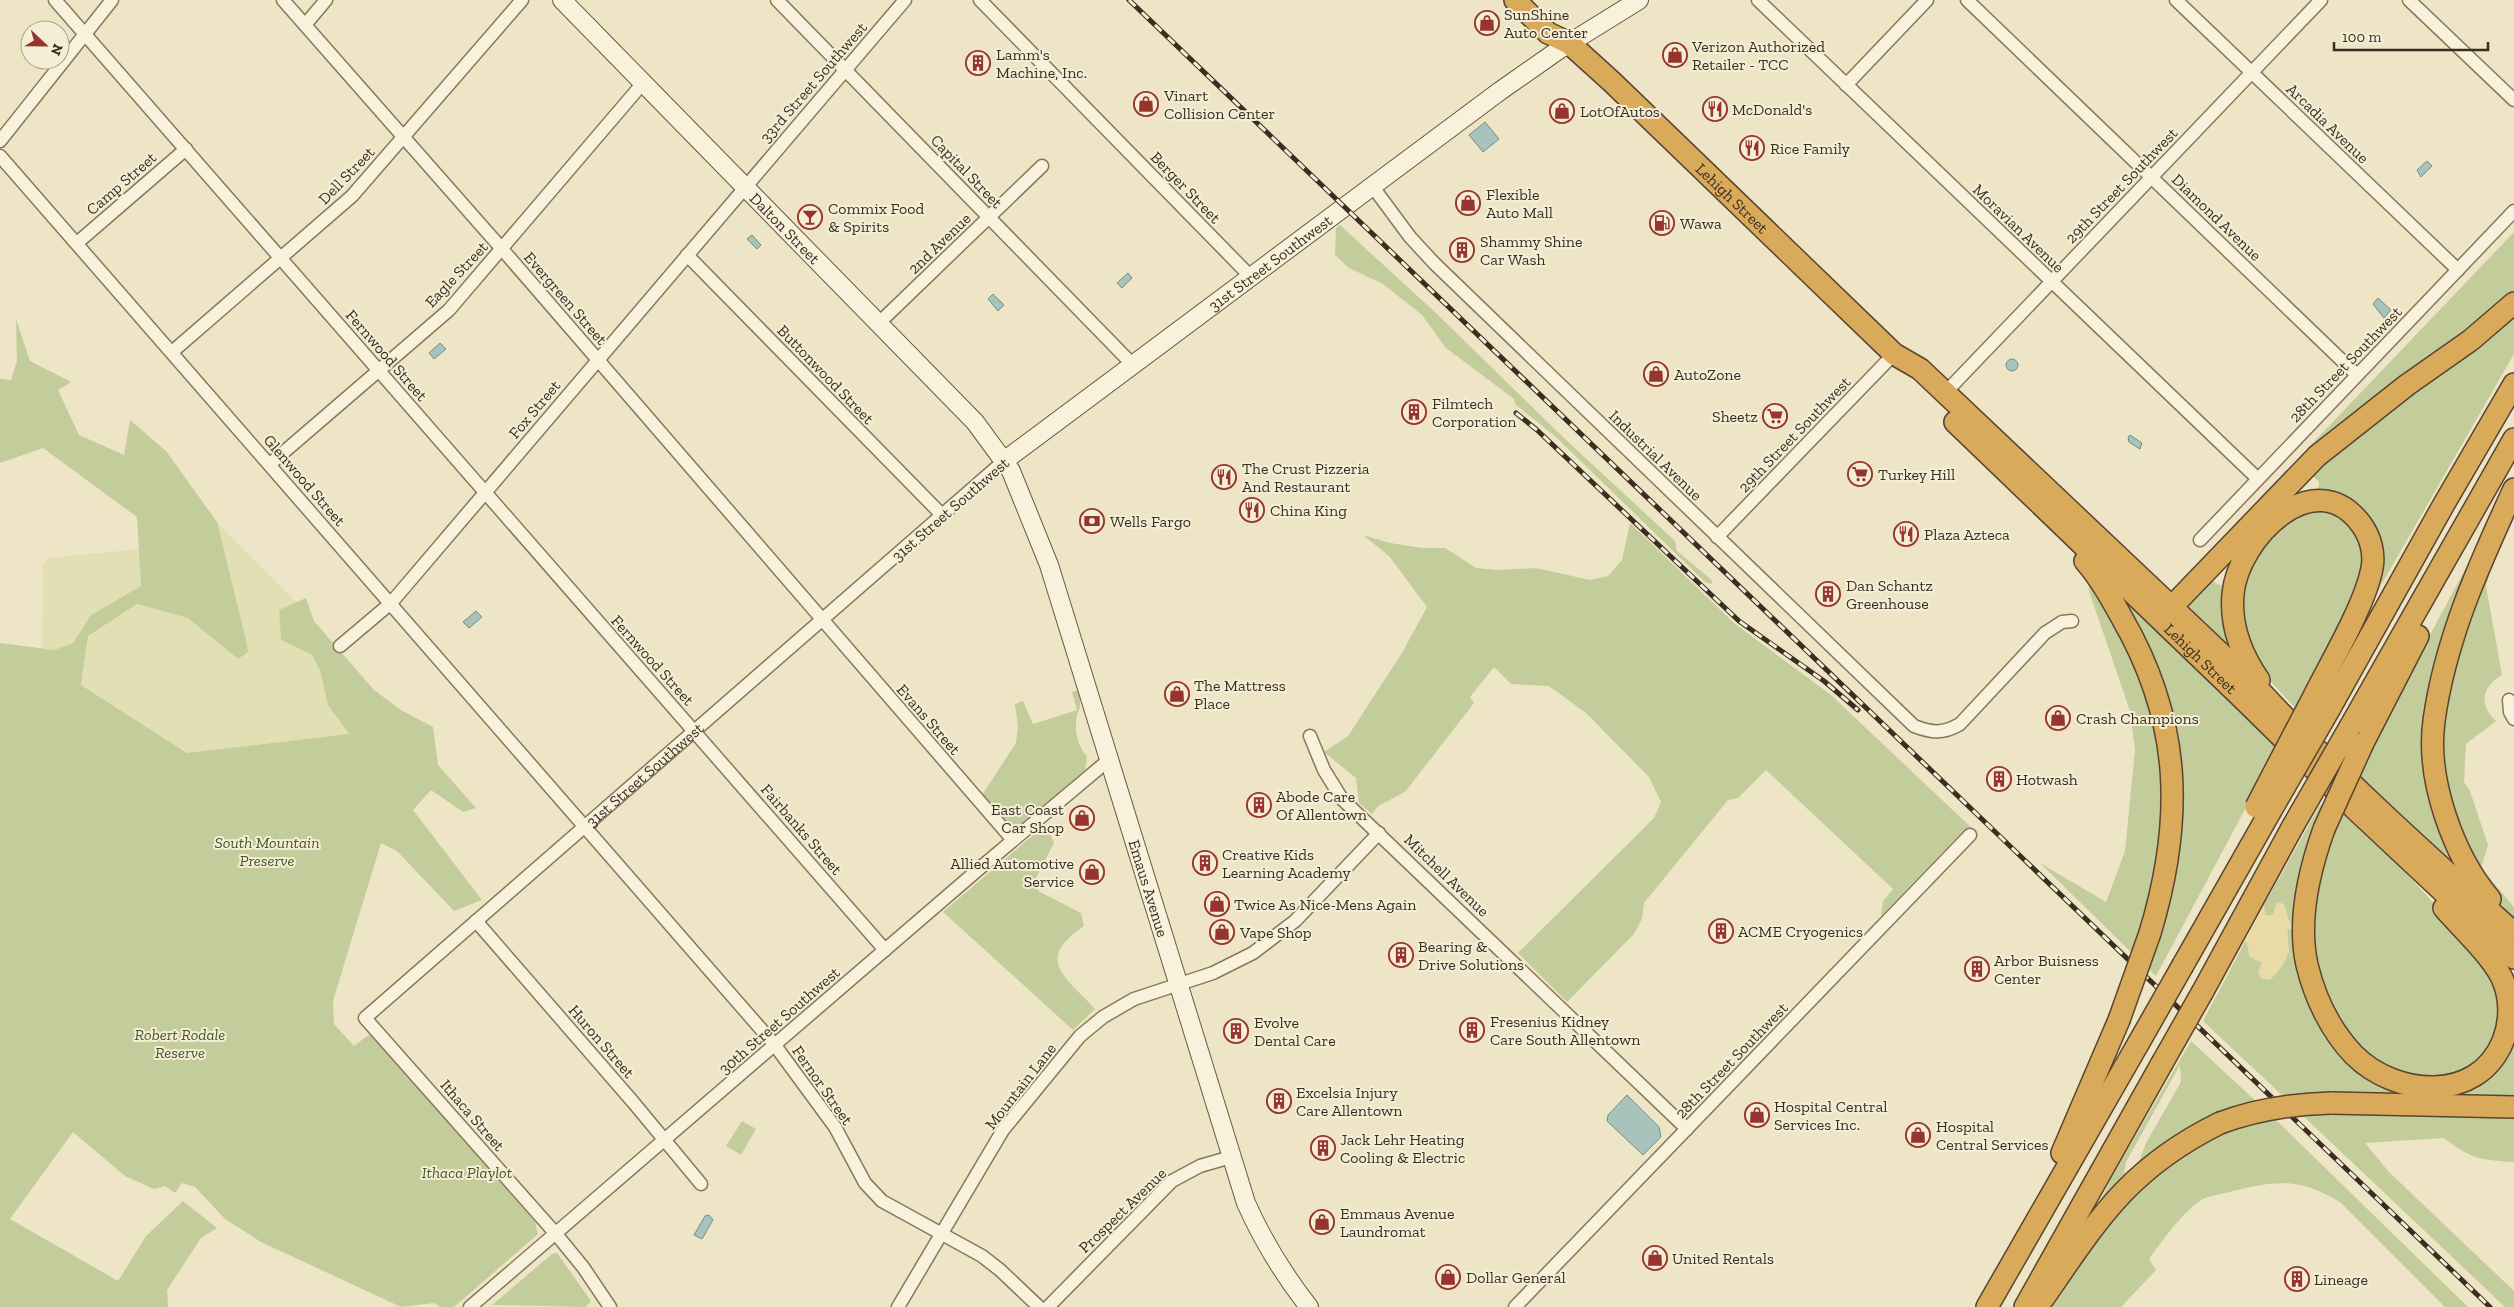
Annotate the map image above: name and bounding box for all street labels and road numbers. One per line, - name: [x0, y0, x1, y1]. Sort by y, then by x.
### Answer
- street label: 33rd Street Southwest: [756, 18, 871, 146]
- street label: Arcadia Avenue: [2283, 79, 2373, 167]
- street label: 29th Street Southwest: [2061, 123, 2182, 247]
- street label: Capital Street: [927, 131, 1007, 212]
- street label: Dell Street: [314, 142, 379, 208]
- street label: Berger Street: [1147, 147, 1225, 227]
- street label: Camp Street: [82, 148, 160, 219]
- street label: Lehigh Street: [1692, 159, 1772, 238]
- street label: Diamond Avenue: [2168, 170, 2265, 265]
- street label: Moravian Avenue: [1969, 180, 2068, 277]
- street label: Dalton Street: [746, 189, 824, 268]
- street label: 2nd Avenue: [904, 209, 975, 278]
- street label: 31st Street Southwest: [1205, 211, 1336, 315]
- street label: Eagle Street: [421, 237, 492, 311]
- street label: Evergreen Street: [520, 248, 611, 349]
- street label: 28th Street Southwest: [2285, 302, 2406, 426]
- street label: Fernwood Street: [342, 306, 431, 405]
- street label: Buttonwood Street: [773, 321, 878, 428]
- street label: 29th Street Southwest: [1734, 372, 1855, 496]
- street label: Fox Street: [504, 376, 564, 442]
- street label: Industrial Avenue: [1605, 406, 1706, 505]
- street label: Glenwood Street: [260, 431, 349, 530]
- street label: 31st Street Southwest: [888, 453, 1013, 565]
- street label: Fernwood Street: [607, 611, 698, 709]
- street label: Lehigh Street: [2160, 620, 2241, 698]
- street label: Evans Street: [893, 680, 964, 759]
- street label: 31st Street Southwest: [582, 718, 707, 831]
- street label: Fairbanks Street: [757, 780, 846, 879]
- street label: Mitchell Avenue: [1400, 830, 1493, 921]
- street label: Emaus Avenue: [1124, 837, 1172, 939]
- street label: 30th Street Southwest: [715, 963, 844, 1078]
- street label: 28th Street Southwest: [1671, 998, 1792, 1122]
- street label: Huron Street: [565, 1001, 639, 1082]
- street label: Mountain Lane: [981, 1039, 1060, 1133]
- street label: Fernor Street: [788, 1042, 857, 1129]
- street label: Ithaca Street: [436, 1076, 509, 1155]
- street label: Prospect Avenue: [1075, 1164, 1170, 1257]

